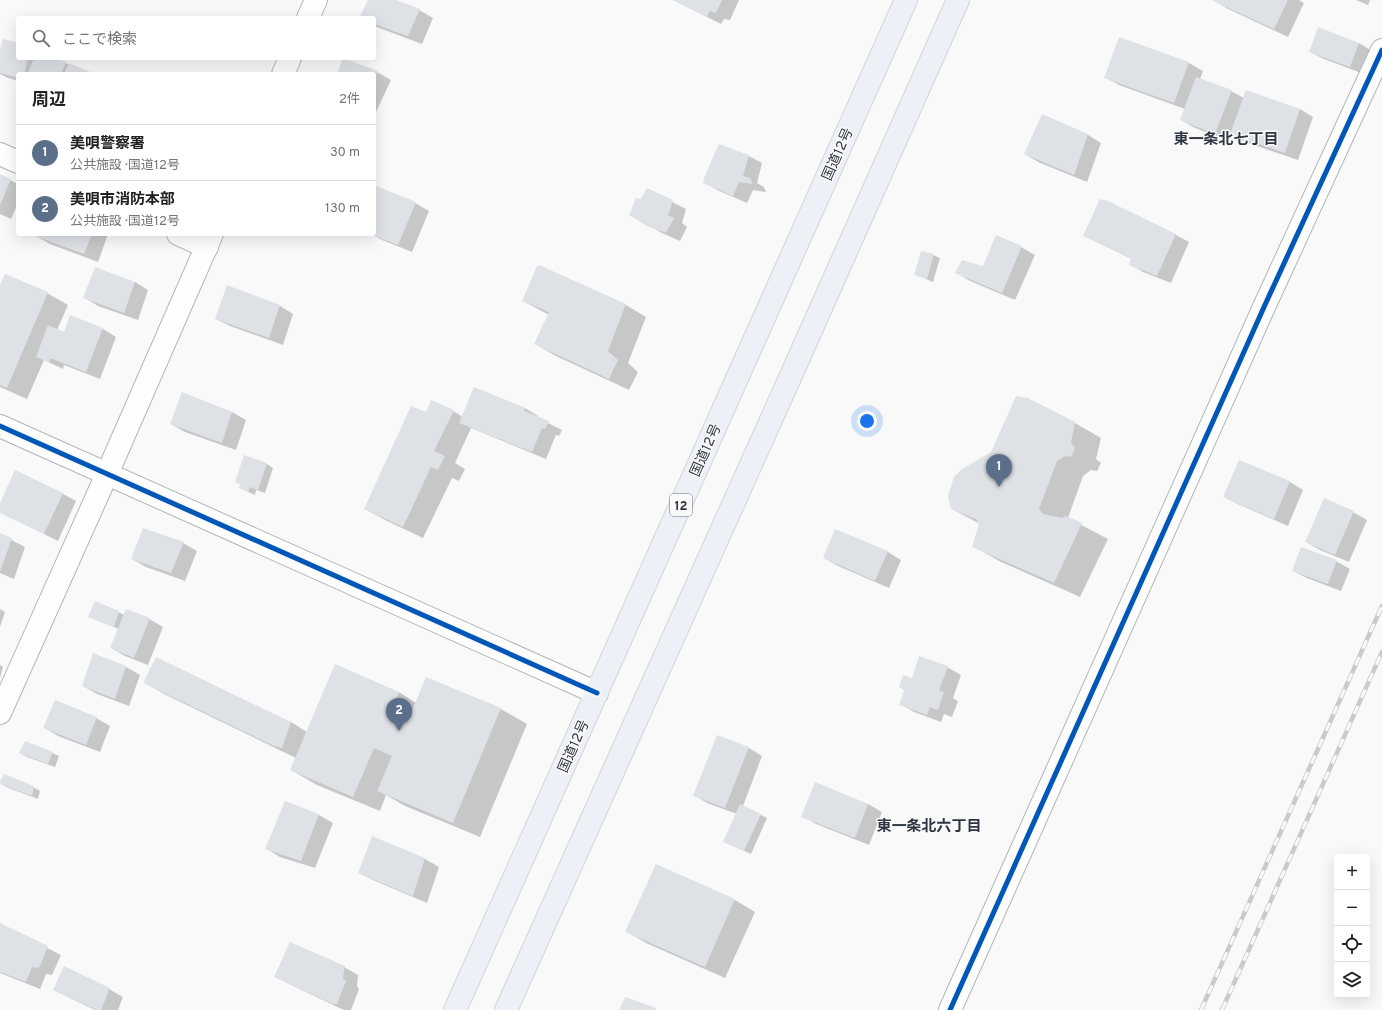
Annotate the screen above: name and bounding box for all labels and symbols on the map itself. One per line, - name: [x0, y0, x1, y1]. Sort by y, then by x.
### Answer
- street label: 国道12号: [819, 126, 857, 184]
- district label: 東一条北七丁目: [1173, 131, 1279, 150]
- your location: [857, 411, 877, 431]
- street label: 国道12号: [687, 422, 725, 480]
- pin: 1: [986, 454, 1012, 487]
- road number: 12: [670, 494, 692, 516]
- pin: 2: [386, 698, 412, 731]
- street label: 国道12号: [555, 718, 593, 776]
- district label: 東一条北六丁目: [876, 818, 982, 837]

